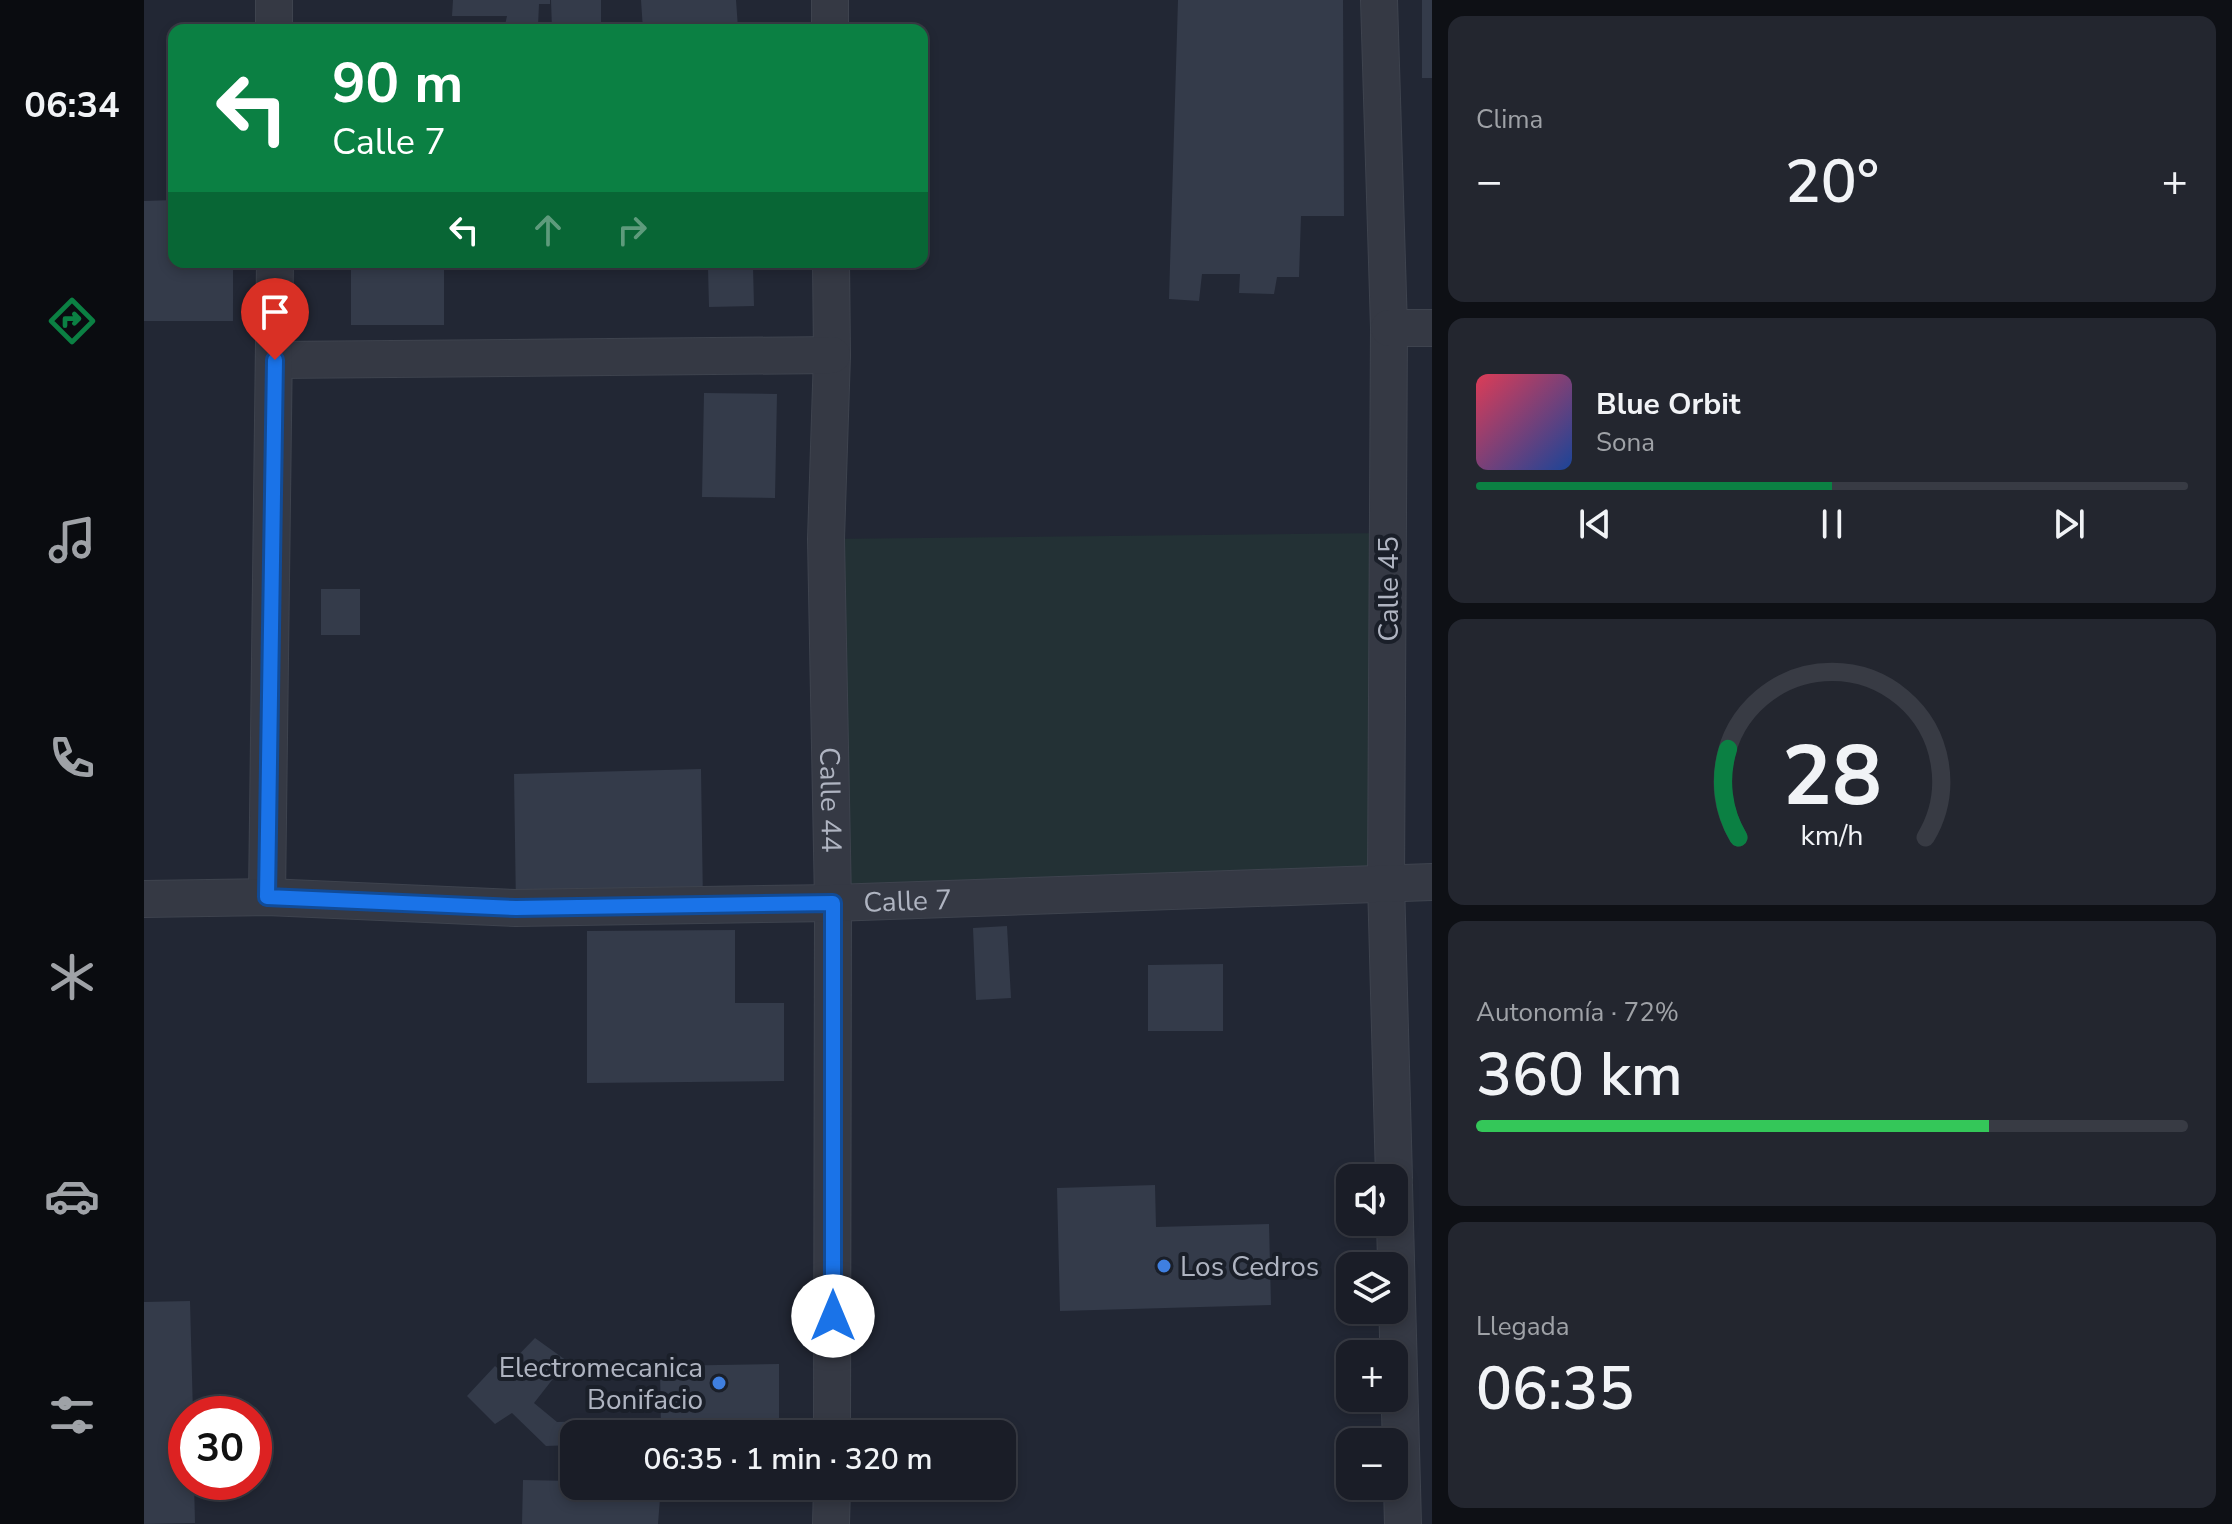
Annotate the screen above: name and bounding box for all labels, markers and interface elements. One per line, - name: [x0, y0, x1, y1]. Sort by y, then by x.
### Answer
- text: 90 m: [332, 45, 463, 122]
- icon: left: [200, 56, 304, 160]
- text: 06:34: [24, 81, 120, 130]
- text: Clima: [1476, 102, 1543, 137]
- text: Calle 7: [332, 118, 446, 167]
- text: 20°: [1785, 141, 1879, 223]
- text: −: [1476, 152, 1502, 212]
- text: +: [2162, 152, 2188, 212]
- icon: left: [442, 208, 486, 252]
- icon: ahead: [526, 208, 570, 252]
- icon: right: [610, 208, 654, 252]
- pin: [241, 278, 309, 360]
- icon: arrive: [253, 290, 297, 334]
- icon: directions: [44, 293, 100, 349]
- text: Blue Orbit: [1596, 384, 1740, 425]
- text: Sona: [1596, 425, 1655, 460]
- icon: previous: [1573, 502, 1617, 546]
- icon: pause: [1810, 502, 1854, 546]
- icon: next: [2047, 502, 2091, 546]
- icon: music: [44, 512, 100, 568]
- street label: Calle 45: [1370, 536, 1408, 642]
- text: 28: [1782, 720, 1882, 833]
- icon: phone: [44, 730, 100, 786]
- street label: Calle 44: [810, 747, 850, 853]
- text: km/h: [1801, 816, 1863, 855]
- street label: Calle 7: [863, 881, 953, 922]
- icon: climate: [44, 949, 100, 1005]
- text: Autonomía · 72%: [1476, 995, 1679, 1030]
- text: 360 km: [1476, 1034, 1683, 1116]
- map controls: [1336, 1164, 1408, 1500]
- button: sound: [1336, 1164, 1408, 1236]
- icon: car: [44, 1168, 100, 1224]
- place label: Los Cedros: [1180, 1248, 1319, 1286]
- button: layers: [1336, 1252, 1408, 1324]
- marker: Los Cedros: [1155, 1257, 1173, 1275]
- position arrow: [791, 1274, 875, 1358]
- text: Llegada: [1476, 1309, 1569, 1344]
- button: +: [1336, 1340, 1408, 1412]
- text: 06:35: [1476, 1348, 1634, 1430]
- place label: Electromecanica Bonifacio: [499, 1349, 703, 1419]
- marker: Electromecanica Bonifacio: [710, 1374, 728, 1392]
- icon: filters: [44, 1387, 100, 1443]
- speed limit sign: 30: [168, 1396, 272, 1500]
- button: −: [1336, 1428, 1408, 1500]
- text: 06:35 · 1 min · 320 m: [643, 1439, 933, 1480]

